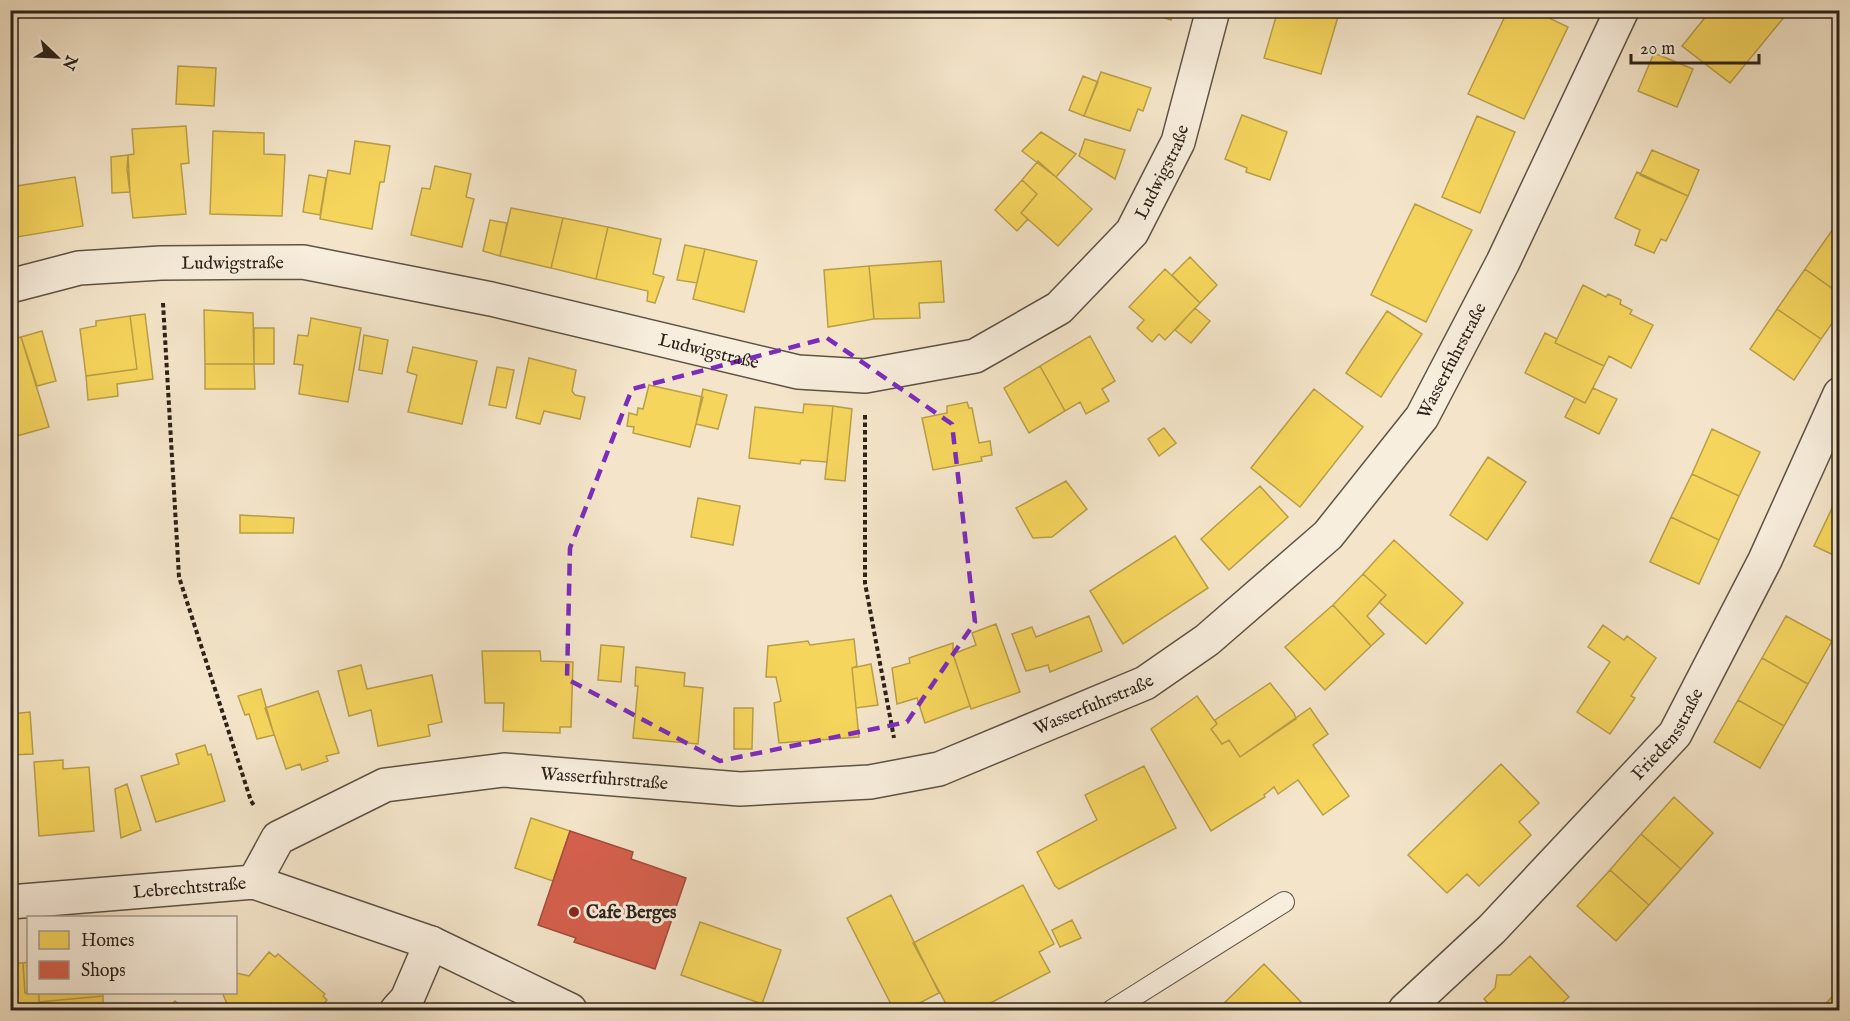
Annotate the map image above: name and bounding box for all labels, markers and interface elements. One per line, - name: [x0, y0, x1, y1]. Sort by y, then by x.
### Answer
- north arrow: [27, 27, 87, 87]
- scale bar: [1631, 27, 1758, 65]
- text: 20 m: [1640, 38, 1675, 61]
- text: N: [57, 51, 81, 73]
- street label: Ludwigstraße: [1130, 123, 1195, 224]
- street label: Ludwigstraße: [181, 252, 284, 276]
- street label: Wasserfuhrstraße: [1413, 299, 1493, 423]
- street label: Ludwigstraße: [656, 329, 761, 375]
- street label: Wasserfuhrstraße: [1031, 670, 1159, 741]
- street label: Friedensstraße: [1627, 685, 1710, 786]
- street label: Wasserfuhrstraße: [539, 763, 669, 796]
- street label: Lebrechtstraße: [132, 873, 247, 905]
- place label: Cafe Berges: [586, 902, 677, 925]
- marker: Cafe Berges: [567, 905, 581, 919]
- legend: [27, 916, 237, 994]
- text: Homes: [81, 930, 134, 953]
- text: Shops: [81, 960, 126, 983]

